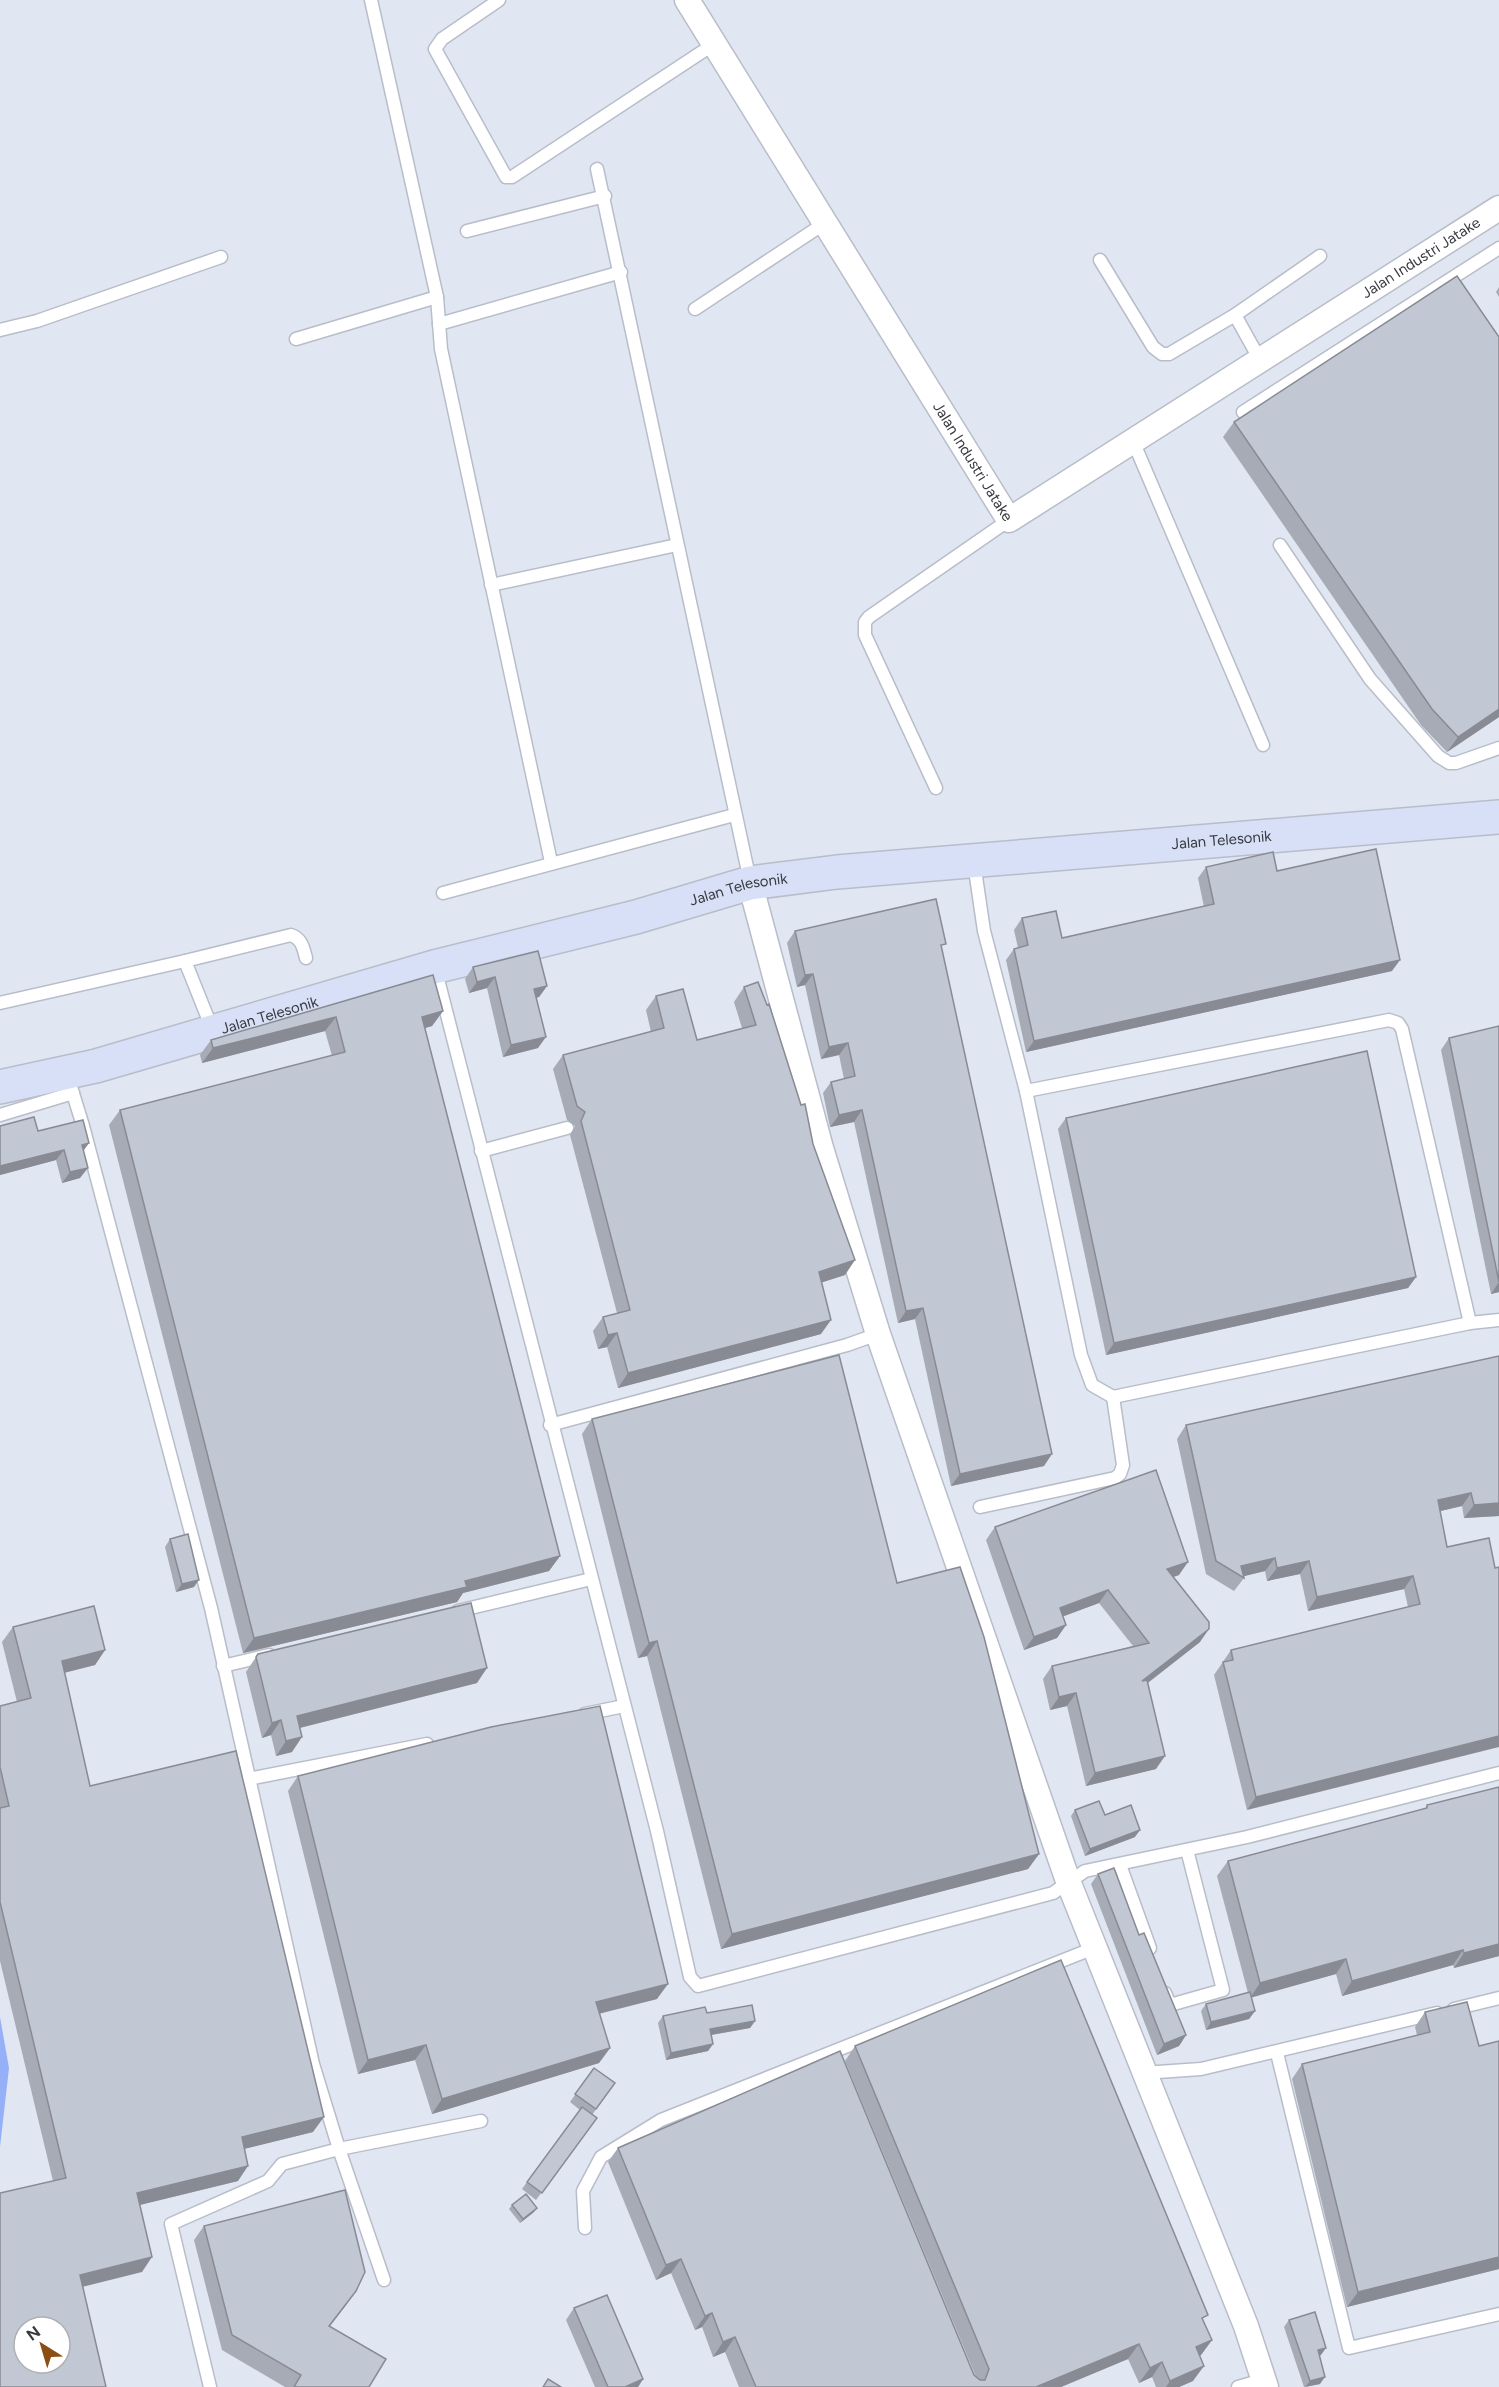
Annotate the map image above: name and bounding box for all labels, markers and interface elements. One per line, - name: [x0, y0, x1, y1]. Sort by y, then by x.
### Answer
- street label: Jalan Industri Jatake: [1358, 213, 1484, 302]
- street label: Jalan Industri Jatake: [929, 399, 1017, 525]
- street label: Jalan Telesonik: [1171, 827, 1273, 853]
- street label: Jalan Telesonik: [687, 869, 789, 910]
- street label: Jalan Telesonik: [219, 992, 321, 1038]
- north arrow: [12, 2315, 72, 2375]
- text: N: [23, 2322, 44, 2345]

